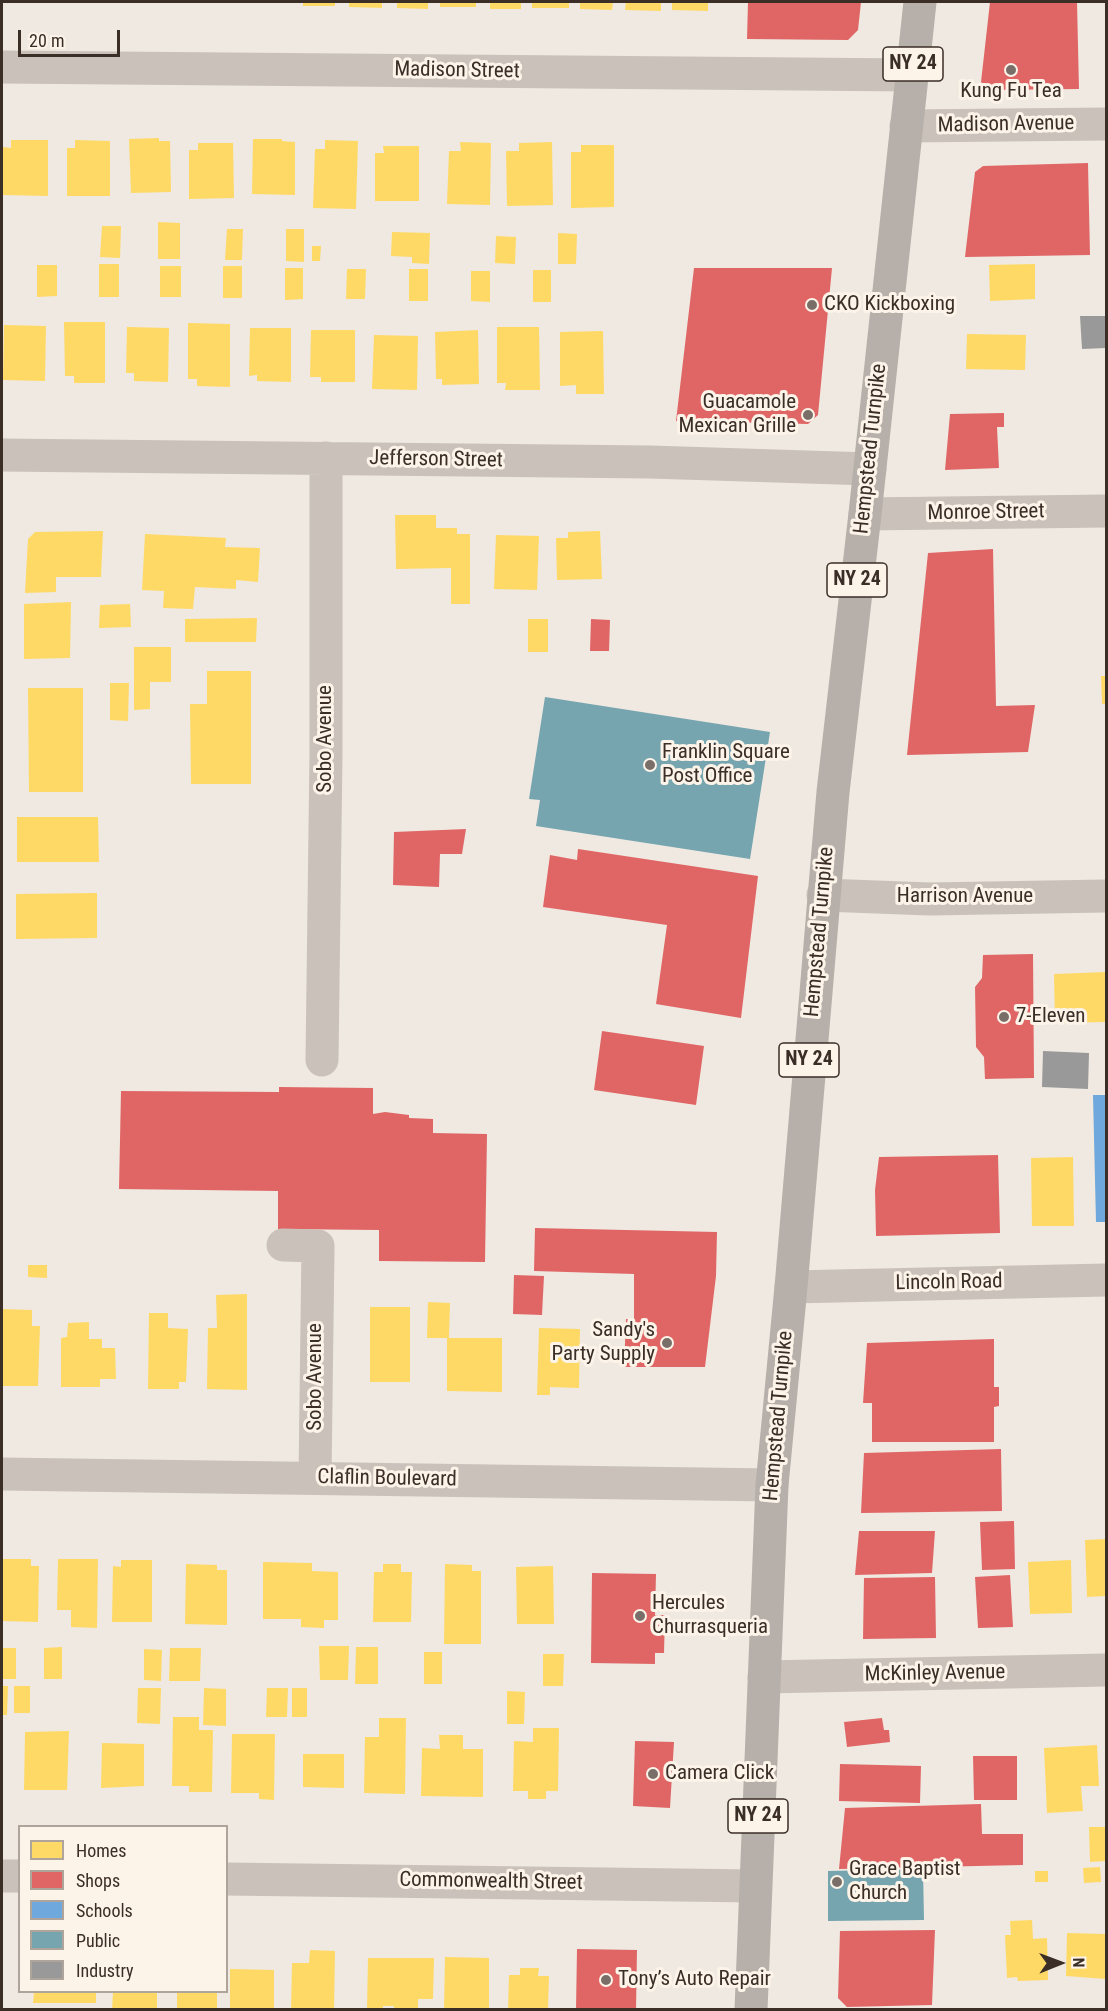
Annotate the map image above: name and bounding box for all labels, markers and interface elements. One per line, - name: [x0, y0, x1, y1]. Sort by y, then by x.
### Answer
- scale bar: [21, 18, 123, 56]
- text: 20 m: [29, 30, 64, 51]
- road number: NY 24: [883, 47, 943, 81]
- street label: Madison Street: [394, 57, 520, 85]
- marker: Kung Fu Tea: [1004, 63, 1018, 77]
- place label: Kung Fu Tea: [960, 79, 1062, 105]
- street label: Madison Avenue: [937, 111, 1075, 139]
- place label: CKO Kickboxing: [824, 292, 955, 318]
- marker: CKO Kickboxing: [805, 298, 819, 312]
- street label: Hempstead Turnpike: [850, 363, 892, 535]
- place label: Guacamole Mexican Grille: [678, 390, 796, 440]
- marker: Guacamole Mexican Grille: [801, 408, 815, 422]
- street label: Jefferson Street: [369, 446, 503, 474]
- street label: Monroe Street: [927, 499, 1045, 527]
- road number: NY 24: [827, 563, 887, 597]
- street label: Sobo Avenue: [313, 685, 339, 793]
- place label: Franklin Square Post Office: [662, 740, 790, 790]
- marker: Franklin Square Post Office: [643, 758, 657, 772]
- street label: Hempstead Turnpike: [800, 846, 840, 1018]
- street label: Harrison Avenue: [897, 884, 1033, 910]
- place label: 7-Eleven: [1016, 1004, 1085, 1030]
- marker: 7-Eleven: [997, 1010, 1011, 1024]
- road number: NY 24: [779, 1043, 839, 1077]
- street label: Lincoln Road: [895, 1269, 1003, 1297]
- place label: Sandy's Party Supply: [551, 1318, 655, 1368]
- street label: Sobo Avenue: [303, 1323, 329, 1431]
- street label: Hempstead Turnpike: [759, 1330, 799, 1502]
- marker: Sandy's Party Supply: [660, 1336, 674, 1350]
- street label: Claflin Boulevard: [317, 1465, 457, 1493]
- place label: Hercules Churrasqueria: [652, 1591, 768, 1641]
- marker: Hercules Churrasqueria: [633, 1609, 647, 1623]
- street label: McKinley Avenue: [865, 1660, 1005, 1688]
- place label: Camera Click: [665, 1761, 774, 1787]
- marker: Camera Click: [646, 1767, 660, 1781]
- road number: NY 24: [728, 1799, 788, 1833]
- legend: [18, 1825, 228, 1993]
- text: Homes: [76, 1840, 126, 1861]
- place label: Grace Baptist Church: [849, 1857, 961, 1907]
- street label: Commonwealth Street: [399, 1868, 583, 1896]
- text: Shops: [76, 1870, 120, 1891]
- marker: Grace Baptist Church: [830, 1875, 844, 1889]
- text: Schools: [76, 1900, 133, 1921]
- text: Public: [76, 1930, 120, 1951]
- north arrow: [1030, 1933, 1090, 1993]
- text: N: [1069, 1958, 1088, 1968]
- text: Industry: [76, 1960, 134, 1981]
- place label: Tony’s Auto Repair: [618, 1967, 771, 1993]
- marker: Tony’s Auto Repair: [599, 1973, 613, 1987]

